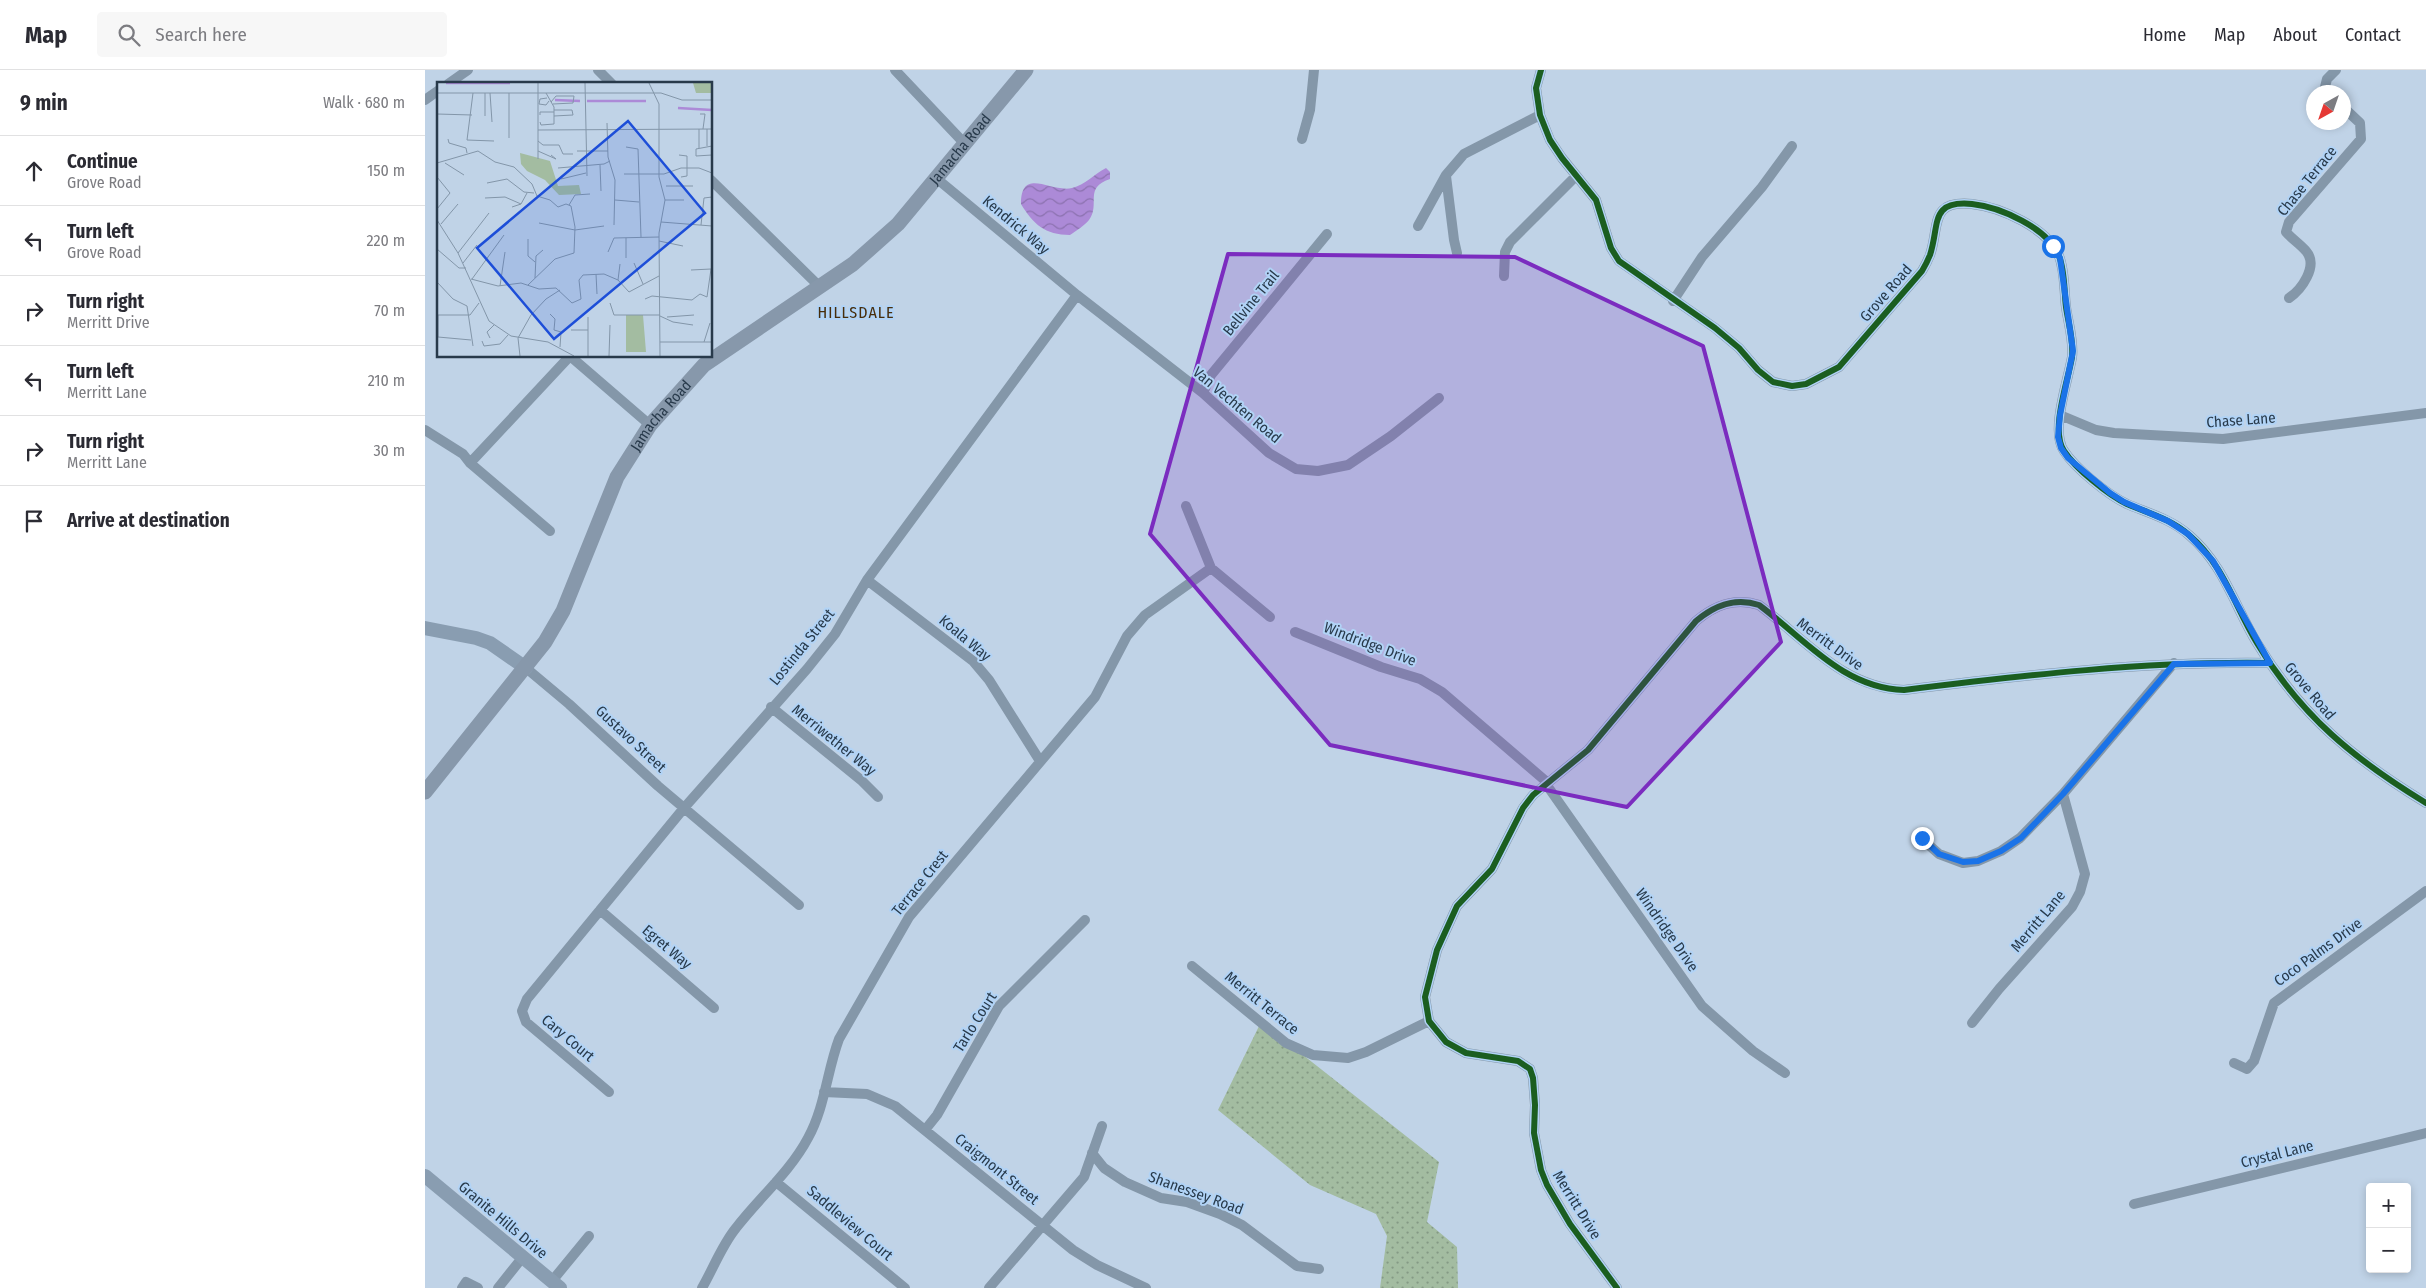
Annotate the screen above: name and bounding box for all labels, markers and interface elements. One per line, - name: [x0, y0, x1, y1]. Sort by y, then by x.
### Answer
- search box: [97, 12, 447, 57]
- text: Map: [25, 21, 67, 49]
- icon: search: [115, 21, 143, 49]
- text: Search here: [155, 23, 247, 46]
- text: Home: [2143, 24, 2186, 46]
- text: Map: [2214, 24, 2245, 46]
- text: About: [2273, 24, 2317, 46]
- text: Contact: [2345, 24, 2401, 46]
- inset map: [437, 82, 713, 358]
- north arrow: [2306, 85, 2351, 130]
- text: 9 min: [20, 90, 68, 116]
- text: Walk · 680 m: [323, 93, 405, 112]
- street label: Jamacha Road: [925, 110, 995, 188]
- street label: Chase Terrace: [2273, 143, 2341, 219]
- text: Continue: [67, 150, 138, 173]
- icon: ahead: [20, 157, 48, 185]
- text: 150 m: [367, 161, 405, 180]
- text: Grove Road: [67, 173, 142, 192]
- street label: Kendrick Way: [979, 192, 1053, 258]
- text: Turn left: [67, 220, 134, 243]
- icon: left: [20, 227, 48, 255]
- text: 220 m: [366, 231, 405, 250]
- route start: [2042, 235, 2065, 258]
- text: Grove Road: [67, 243, 142, 262]
- street label: Grove Road: [1856, 261, 1916, 325]
- street label: Bellvine Trail: [1219, 267, 1283, 339]
- text: Turn right: [67, 290, 144, 313]
- icon: right: [20, 297, 48, 325]
- text: 70 m: [374, 301, 405, 320]
- district label: HILLSDALE: [818, 303, 894, 322]
- text: Merritt Drive: [67, 313, 150, 332]
- text: Turn left: [67, 360, 134, 383]
- street label: Van Vechten Road: [1189, 363, 1285, 447]
- icon: left: [20, 367, 48, 395]
- text: 210 m: [368, 371, 405, 390]
- street label: Jamacha Road: [627, 376, 695, 455]
- text: Merritt Lane: [67, 383, 147, 402]
- street label: Chase Lane: [2206, 409, 2276, 431]
- text: Turn right: [67, 430, 144, 453]
- icon: right: [20, 437, 48, 465]
- text: 30 m: [373, 441, 405, 460]
- text: Merritt Lane: [67, 453, 147, 472]
- icon: arrive: [20, 507, 48, 535]
- text: Arrive at destination: [67, 509, 230, 532]
- street label: Lostinda Street: [766, 605, 838, 689]
- street label: Koala Way: [935, 611, 995, 665]
- street label: Merritt Drive: [1793, 614, 1867, 674]
- street label: Windridge Drive: [1321, 618, 1419, 670]
- street label: Grove Road: [2281, 658, 2339, 724]
- street label: Merriwether Way: [788, 701, 880, 780]
- street label: Gustavo Street: [592, 702, 670, 776]
- route end: [1911, 827, 1934, 850]
- street label: Terrace Crest: [888, 847, 952, 919]
- street label: Windridge Drive: [1632, 885, 1702, 975]
- street label: Merritt Lane: [2007, 887, 2069, 955]
- street label: Coco Palms Drive: [2271, 914, 2365, 990]
- street label: Egret Way: [639, 921, 696, 973]
- street label: Merritt Terrace: [1221, 968, 1303, 1038]
- street label: Tarlo Court: [950, 989, 1001, 1055]
- street label: Cary Court: [538, 1011, 598, 1065]
- street label: Craigmont Street: [951, 1130, 1043, 1208]
- street label: Crystal Lane: [2239, 1136, 2315, 1172]
- street label: Merritt Drive: [1549, 1167, 1605, 1243]
- street label: Shanessey Road: [1146, 1168, 1246, 1218]
- street label: Granite Hills Drive: [455, 1178, 551, 1262]
- street label: Saddleview Court: [803, 1182, 897, 1264]
- map controls: [2366, 1183, 2411, 1273]
- button: +: [2366, 1183, 2411, 1228]
- button: −: [2366, 1228, 2411, 1273]

